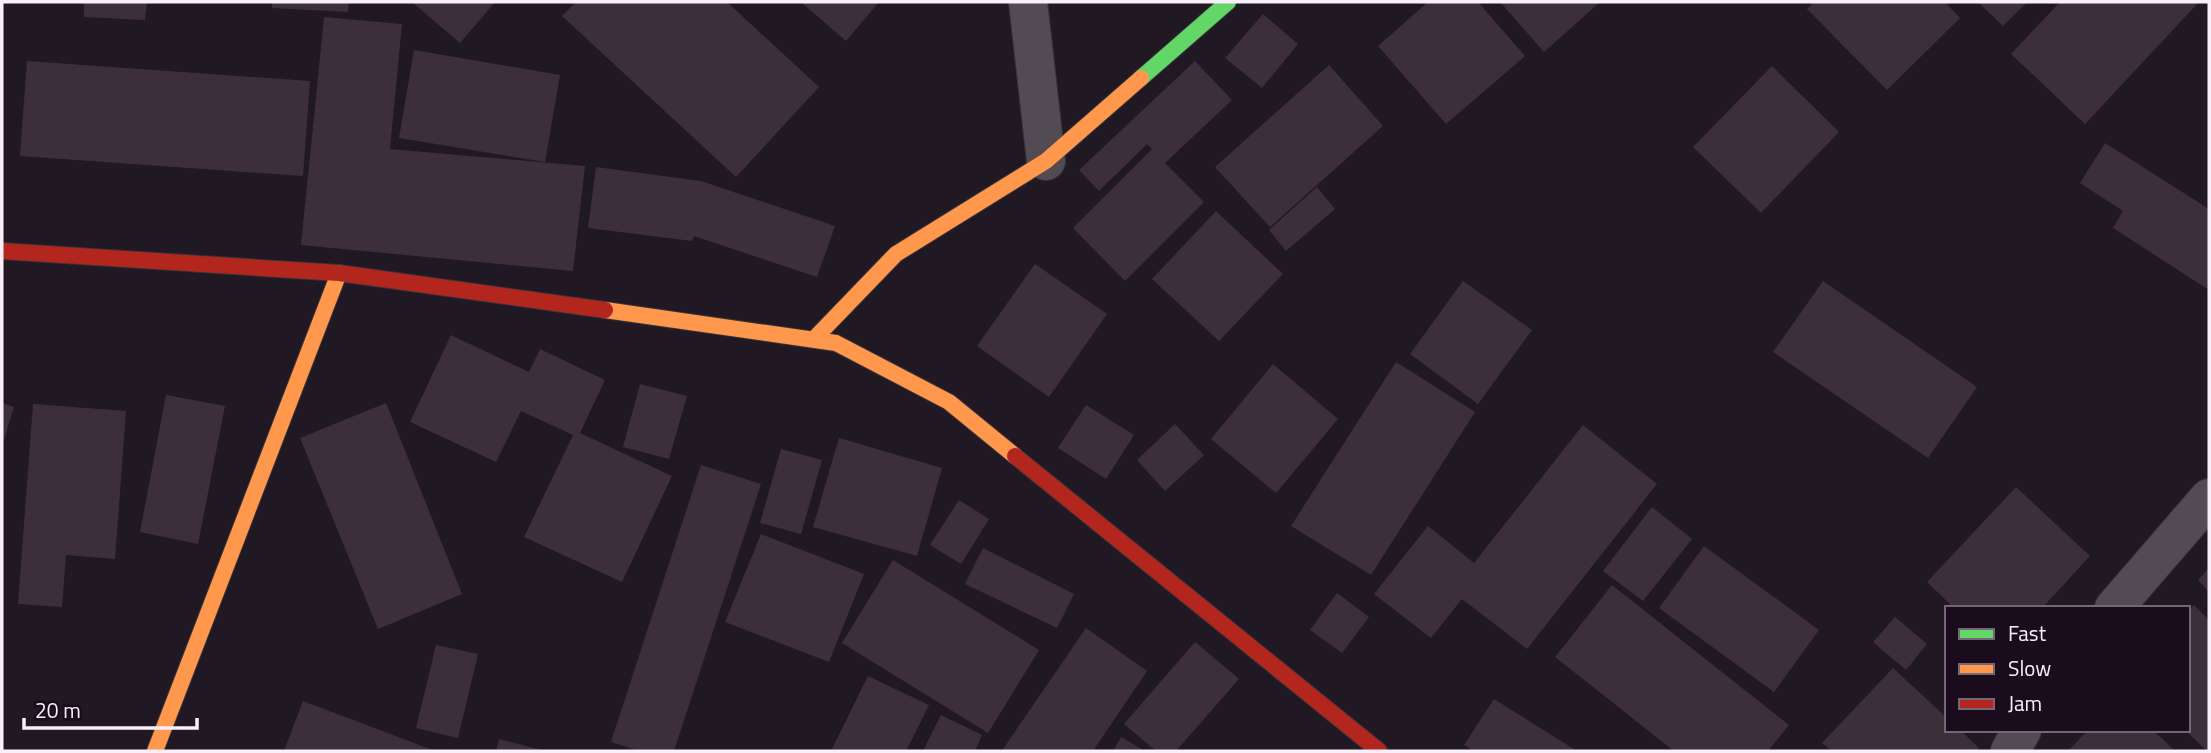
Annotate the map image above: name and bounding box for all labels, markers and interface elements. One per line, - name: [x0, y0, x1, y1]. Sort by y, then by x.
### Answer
- legend: [1945, 606, 2190, 732]
- text: Fast: [2008, 617, 2047, 649]
- text: Slow: [2008, 652, 2051, 684]
- scale bar: [24, 686, 198, 730]
- text: Jam: [2008, 687, 2042, 719]
- text: 20 m: [35, 694, 81, 726]

